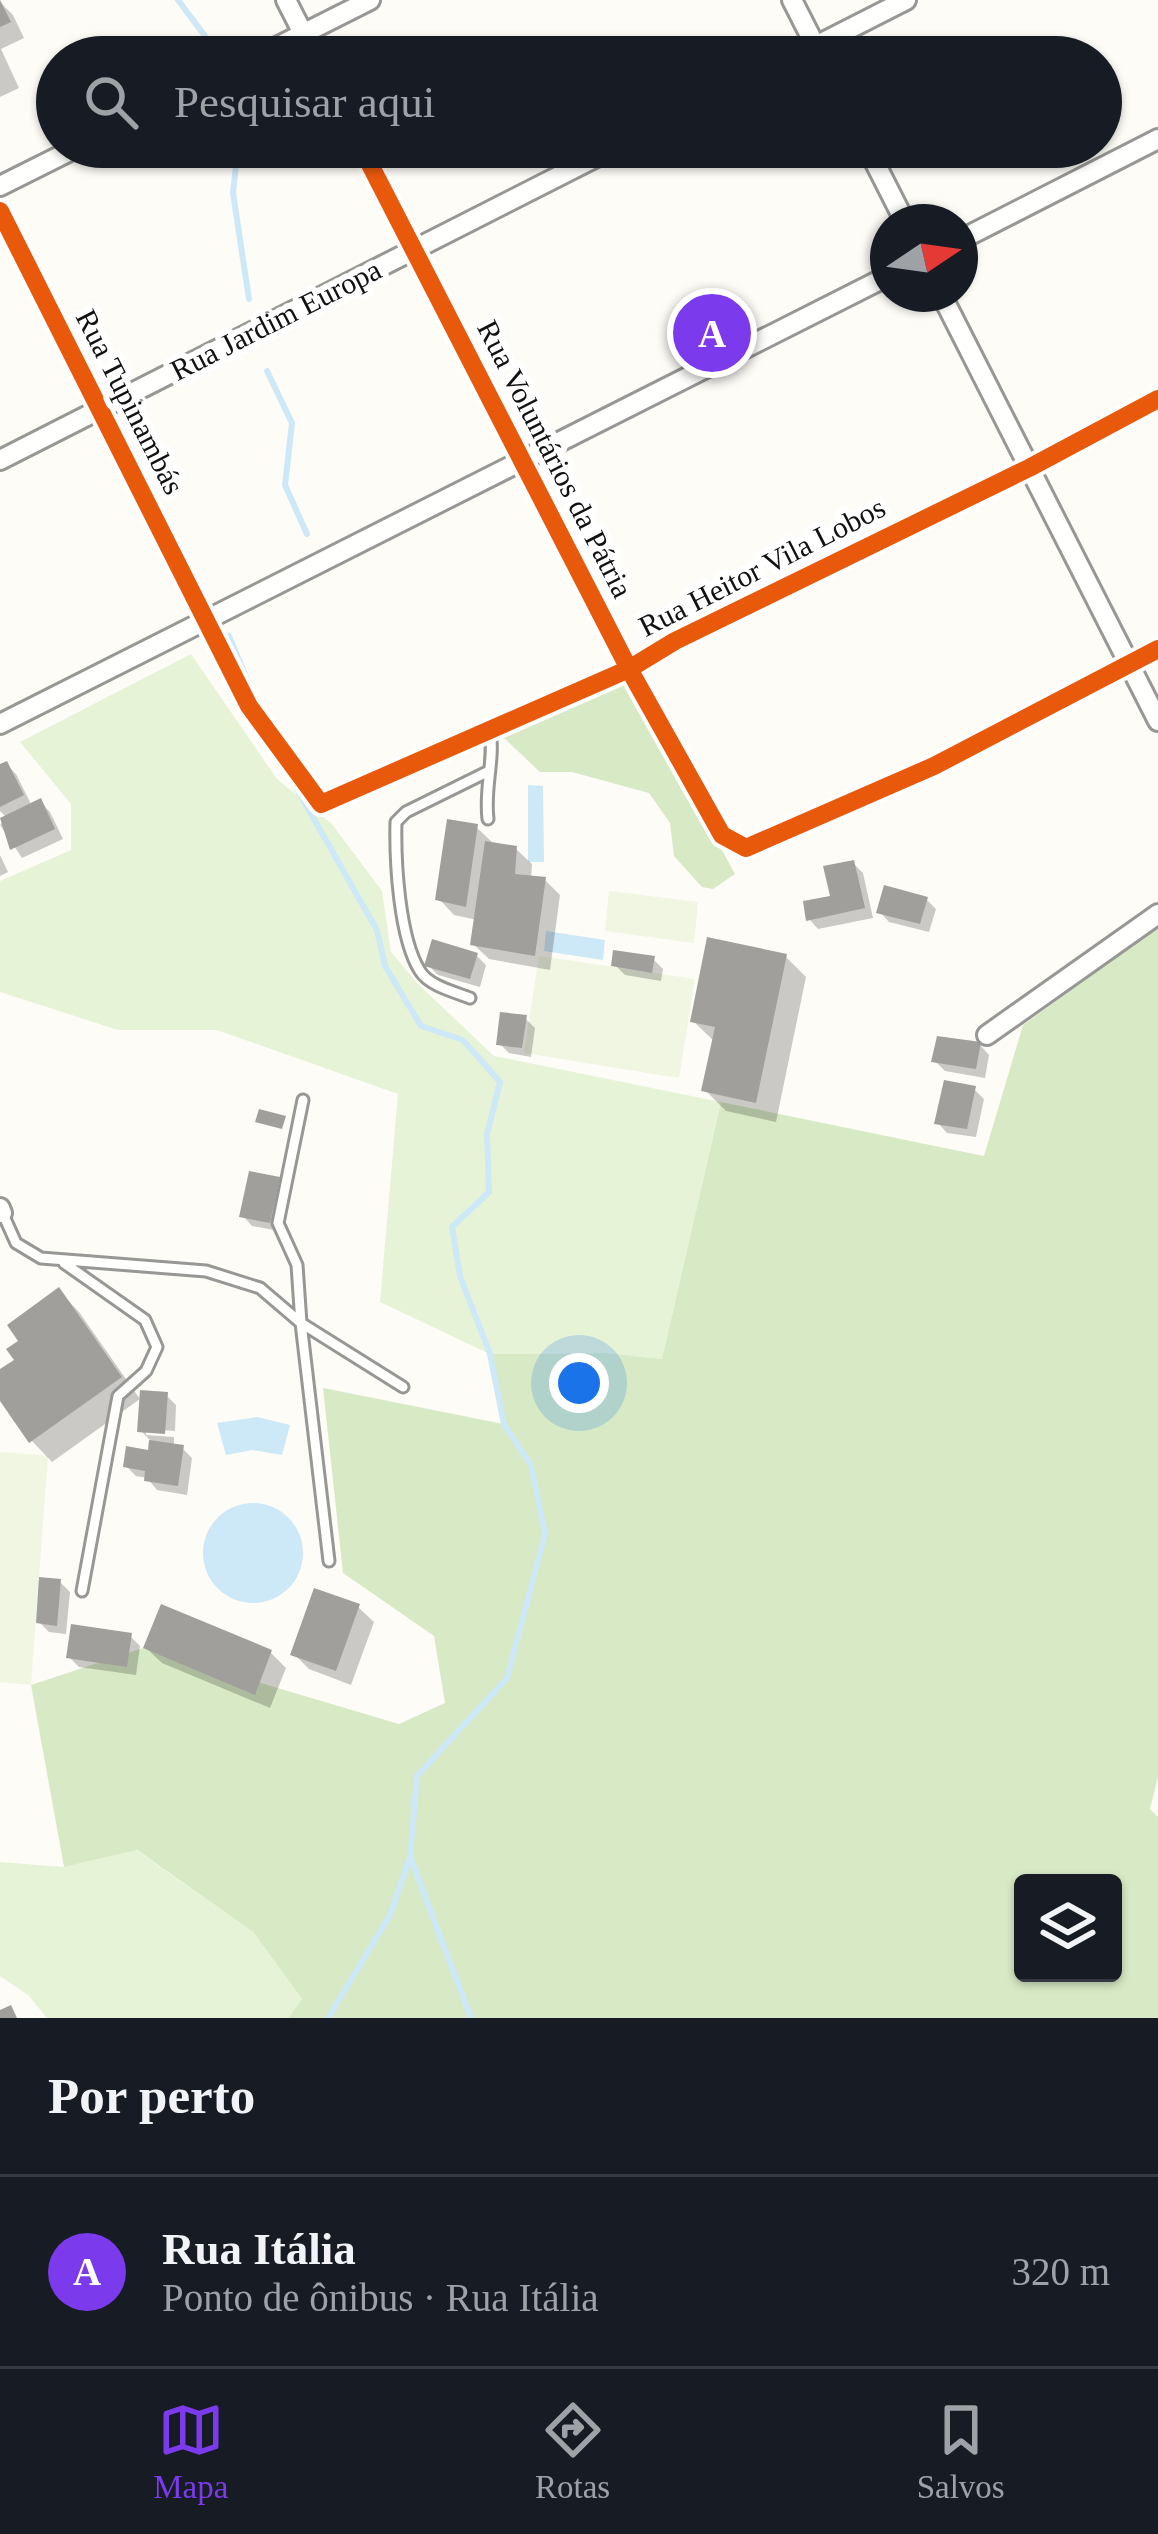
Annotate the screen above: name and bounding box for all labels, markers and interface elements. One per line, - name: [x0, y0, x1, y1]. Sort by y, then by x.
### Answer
- search box: [36, 36, 1122, 168]
- icon: search: [78, 69, 144, 135]
- text: Pesquisar aqui: [174, 77, 435, 127]
- north arrow: [870, 204, 978, 312]
- street label: Rua Jardim Europa: [165, 252, 386, 387]
- pin: A: [673, 288, 751, 378]
- street label: Rua Tupinambás: [70, 304, 191, 499]
- street label: Rua Voluntários da Pátria: [471, 315, 640, 603]
- street label: Rua Heitor Vila Lobos: [633, 490, 890, 643]
- your location: [549, 1353, 609, 1413]
- map controls: [1014, 1874, 1122, 1982]
- button: layers: [1014, 1874, 1122, 1982]
- text: Por perto: [48, 2068, 255, 2124]
- text: Rua Itália: [162, 2224, 356, 2274]
- text: A: [73, 2250, 101, 2293]
- text: 320 m: [1011, 2250, 1110, 2293]
- text: Ponto de ônibus · Rua Itália: [162, 2276, 599, 2319]
- tab: Mapa: [153, 2397, 228, 2506]
- tab: Rotas: [535, 2397, 610, 2506]
- tab: Salvos: [917, 2397, 1005, 2506]

